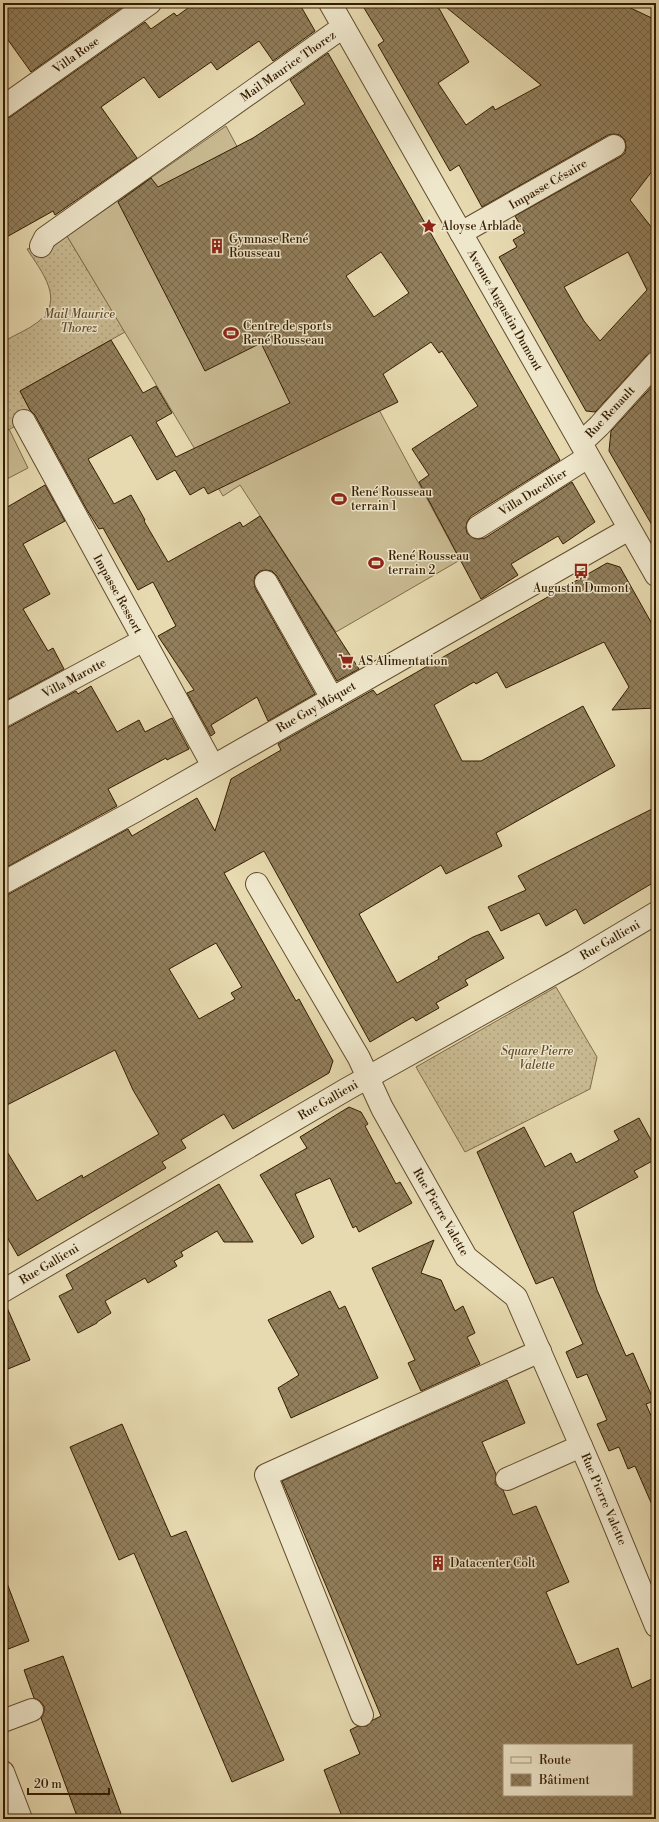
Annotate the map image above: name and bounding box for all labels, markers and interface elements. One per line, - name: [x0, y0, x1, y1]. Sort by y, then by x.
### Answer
- street label: Mail Maurice Thorez: [238, 28, 339, 105]
- street label: Villa Rose: [49, 34, 103, 78]
- street label: Impasse Césaire: [506, 156, 590, 213]
- place icon: Aloyse Arblade: [420, 217, 438, 235]
- place label: Aloyse Arblade: [440, 219, 522, 234]
- place label: Gymnase René Rousseau: [229, 232, 309, 261]
- building icon: Gymnase René Rousseau: [208, 237, 226, 255]
- street label: Avenue Augustin Dumont: [463, 246, 546, 374]
- park label: Mail Maurice Thorez: [43, 307, 115, 336]
- place label: Centre de sports René Rousseau: [243, 319, 332, 348]
- sports icon: Centre de sports René Rousseau: [222, 324, 240, 342]
- street label: Rue Renault: [582, 383, 639, 442]
- street label: Villa Ducellier: [495, 465, 570, 520]
- place label: René Rousseau terrain 1: [351, 485, 432, 514]
- sports icon: René Rousseau terrain 1: [330, 490, 348, 508]
- place label: René Rousseau terrain 2: [388, 549, 469, 578]
- street label: Impasse Ressort: [90, 552, 146, 637]
- sports icon: René Rousseau terrain 2: [367, 554, 385, 572]
- bus stop icon: Augustin Dumont: [572, 562, 590, 580]
- place label: Augustin Dumont: [532, 581, 630, 596]
- supermarket icon: AS Alimentation: [337, 652, 355, 670]
- place label: AS Alimentation: [357, 654, 448, 669]
- street label: Villa Marotte: [39, 655, 109, 702]
- street label: Rue Guy Môquet: [274, 678, 359, 736]
- street label: Rue Gallieni: [578, 917, 643, 964]
- park label: Square Pierre Valette: [501, 1044, 574, 1073]
- street label: Rue Gallieni: [296, 1077, 361, 1124]
- street label: Rue Pierre Valette: [409, 1166, 472, 1259]
- street label: Rue Gallieni: [17, 1241, 82, 1288]
- street label: Rue Pierre Valette: [577, 1451, 630, 1548]
- building icon: Datacenter Colt: [429, 1554, 447, 1572]
- place label: Datacenter Colt: [450, 1556, 537, 1571]
- legend: [503, 1744, 633, 1796]
- text: Route: [539, 1753, 571, 1768]
- scale bar: [28, 1770, 109, 1796]
- text: Bâtiment: [538, 1773, 590, 1788]
- text: 20 m: [34, 1777, 62, 1792]

